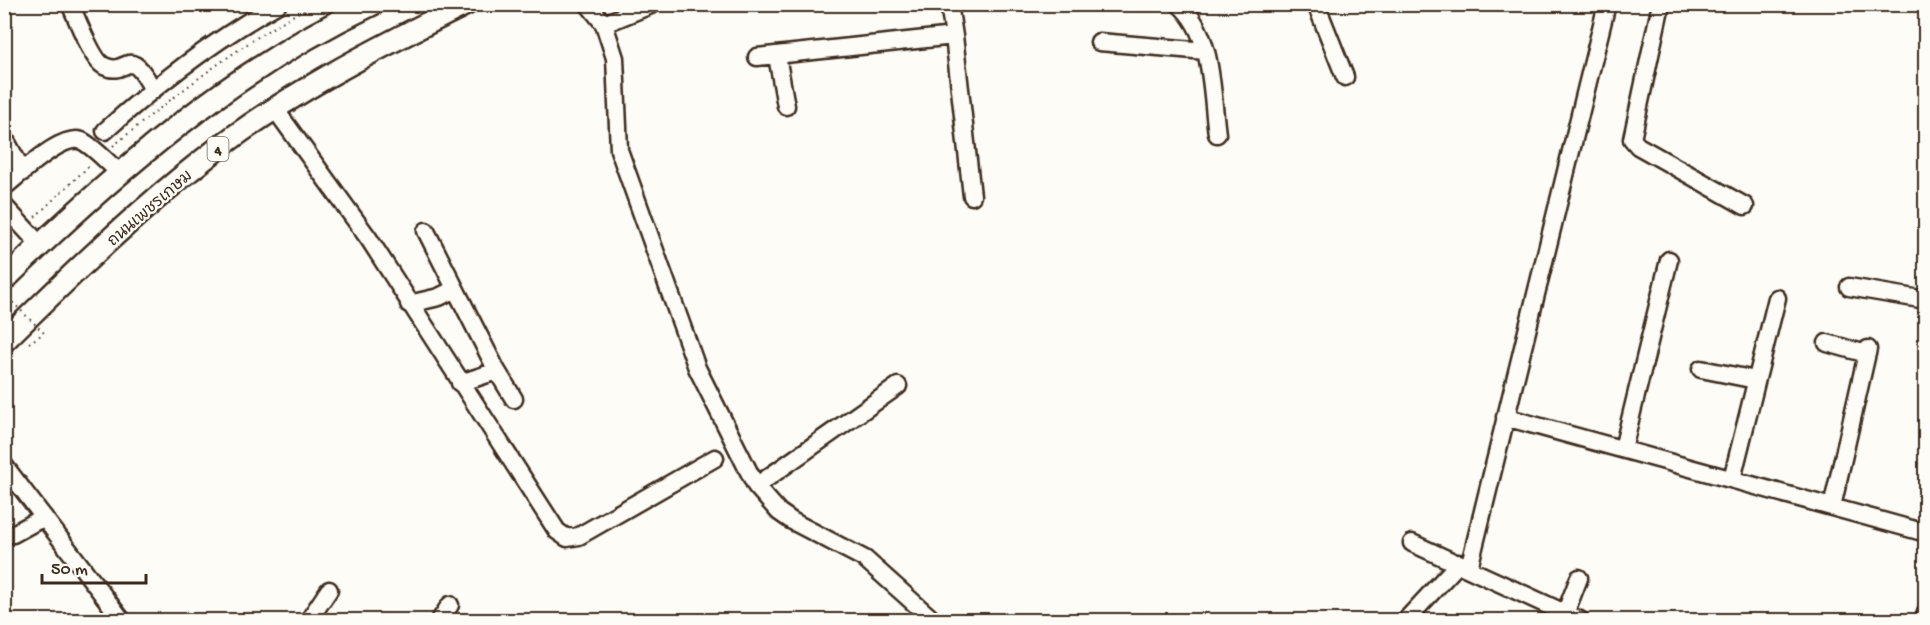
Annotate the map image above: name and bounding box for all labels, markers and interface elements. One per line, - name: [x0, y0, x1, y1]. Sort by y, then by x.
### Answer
- road number: 4: [208, 137, 228, 161]
- street label: ถนนเพชรเกษม: [105, 168, 198, 252]
- scale bar: [42, 547, 146, 585]
- text: 50 m: [51, 560, 88, 581]

